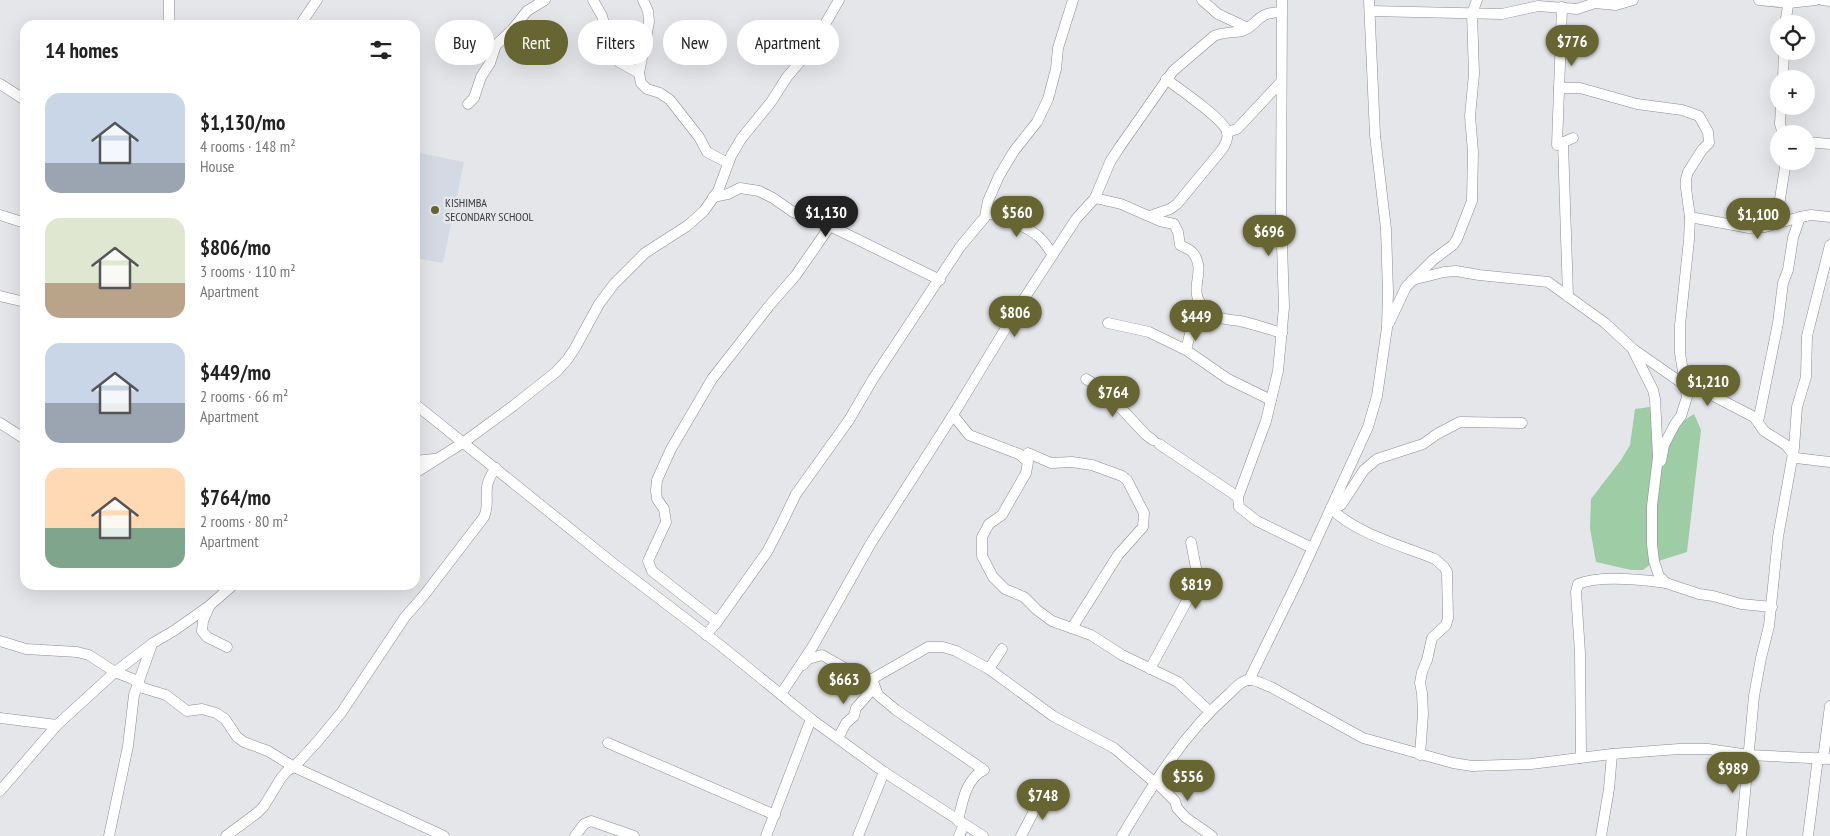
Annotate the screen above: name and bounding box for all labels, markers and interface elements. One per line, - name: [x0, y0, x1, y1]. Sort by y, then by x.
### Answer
- map controls: [1770, 15, 1815, 170]
- button: locate: [1770, 15, 1815, 60]
- chip: Buy: [435, 20, 494, 65]
- chip: Rent: [504, 20, 568, 65]
- chip: Filters: [578, 20, 653, 65]
- chip: New: [663, 20, 727, 65]
- chip: Apartment: [737, 20, 839, 65]
- pin: $776: [1542, 24, 1602, 67]
- text: $776: [1557, 31, 1587, 51]
- icon: filters: [367, 36, 395, 64]
- text: 14 homes: [45, 37, 118, 64]
- button: +: [1770, 70, 1815, 115]
- text: $1,130/mo: [200, 109, 285, 136]
- icon: home: [85, 113, 145, 173]
- button: −: [1770, 125, 1815, 170]
- text: 4 rooms · 148 m²: [200, 136, 296, 156]
- text: House: [200, 156, 234, 176]
- place label: KISHIMBA SECONDARY SCHOOL: [445, 195, 534, 224]
- pin: $1,130: [785, 196, 867, 238]
- pin: $560: [987, 196, 1047, 238]
- pin: $1,100: [1717, 198, 1799, 240]
- text: $1,130: [805, 202, 847, 222]
- text: $560: [1002, 202, 1032, 222]
- marker: KISHIMBA SECONDARY SCHOOL: [429, 204, 441, 216]
- text: $1,100: [1737, 204, 1779, 224]
- pin: $696: [1239, 214, 1299, 257]
- text: $696: [1254, 221, 1284, 241]
- text: $806/mo: [200, 234, 271, 261]
- icon: home: [85, 238, 145, 298]
- text: 3 rooms · 110 m²: [200, 261, 296, 281]
- text: Apartment: [200, 281, 259, 301]
- pin: $806: [985, 296, 1045, 338]
- pin: $449: [1166, 300, 1226, 342]
- text: $806: [1000, 302, 1030, 322]
- text: $449: [1181, 306, 1211, 326]
- text: $449/mo: [200, 359, 271, 386]
- icon: home: [85, 363, 145, 423]
- pin: $1,210: [1667, 364, 1749, 407]
- text: $1,210: [1687, 371, 1729, 391]
- pin: $764: [1083, 376, 1143, 418]
- text: $764: [1098, 382, 1128, 402]
- text: 2 rooms · 66 m²: [200, 386, 288, 406]
- text: Apartment: [200, 406, 259, 426]
- text: $764/mo: [200, 484, 271, 511]
- icon: home: [85, 488, 145, 548]
- text: 2 rooms · 80 m²: [200, 511, 288, 531]
- text: Apartment: [200, 531, 259, 551]
- pin: $819: [1166, 568, 1226, 610]
- text: $819: [1181, 574, 1211, 594]
- pin: $663: [814, 662, 874, 705]
- text: $663: [829, 669, 859, 689]
- pin: $989: [1703, 752, 1763, 794]
- text: $989: [1718, 758, 1748, 778]
- pin: $556: [1158, 760, 1218, 802]
- text: $556: [1173, 766, 1203, 786]
- pin: $748: [1013, 778, 1073, 821]
- text: $748: [1028, 785, 1058, 805]

